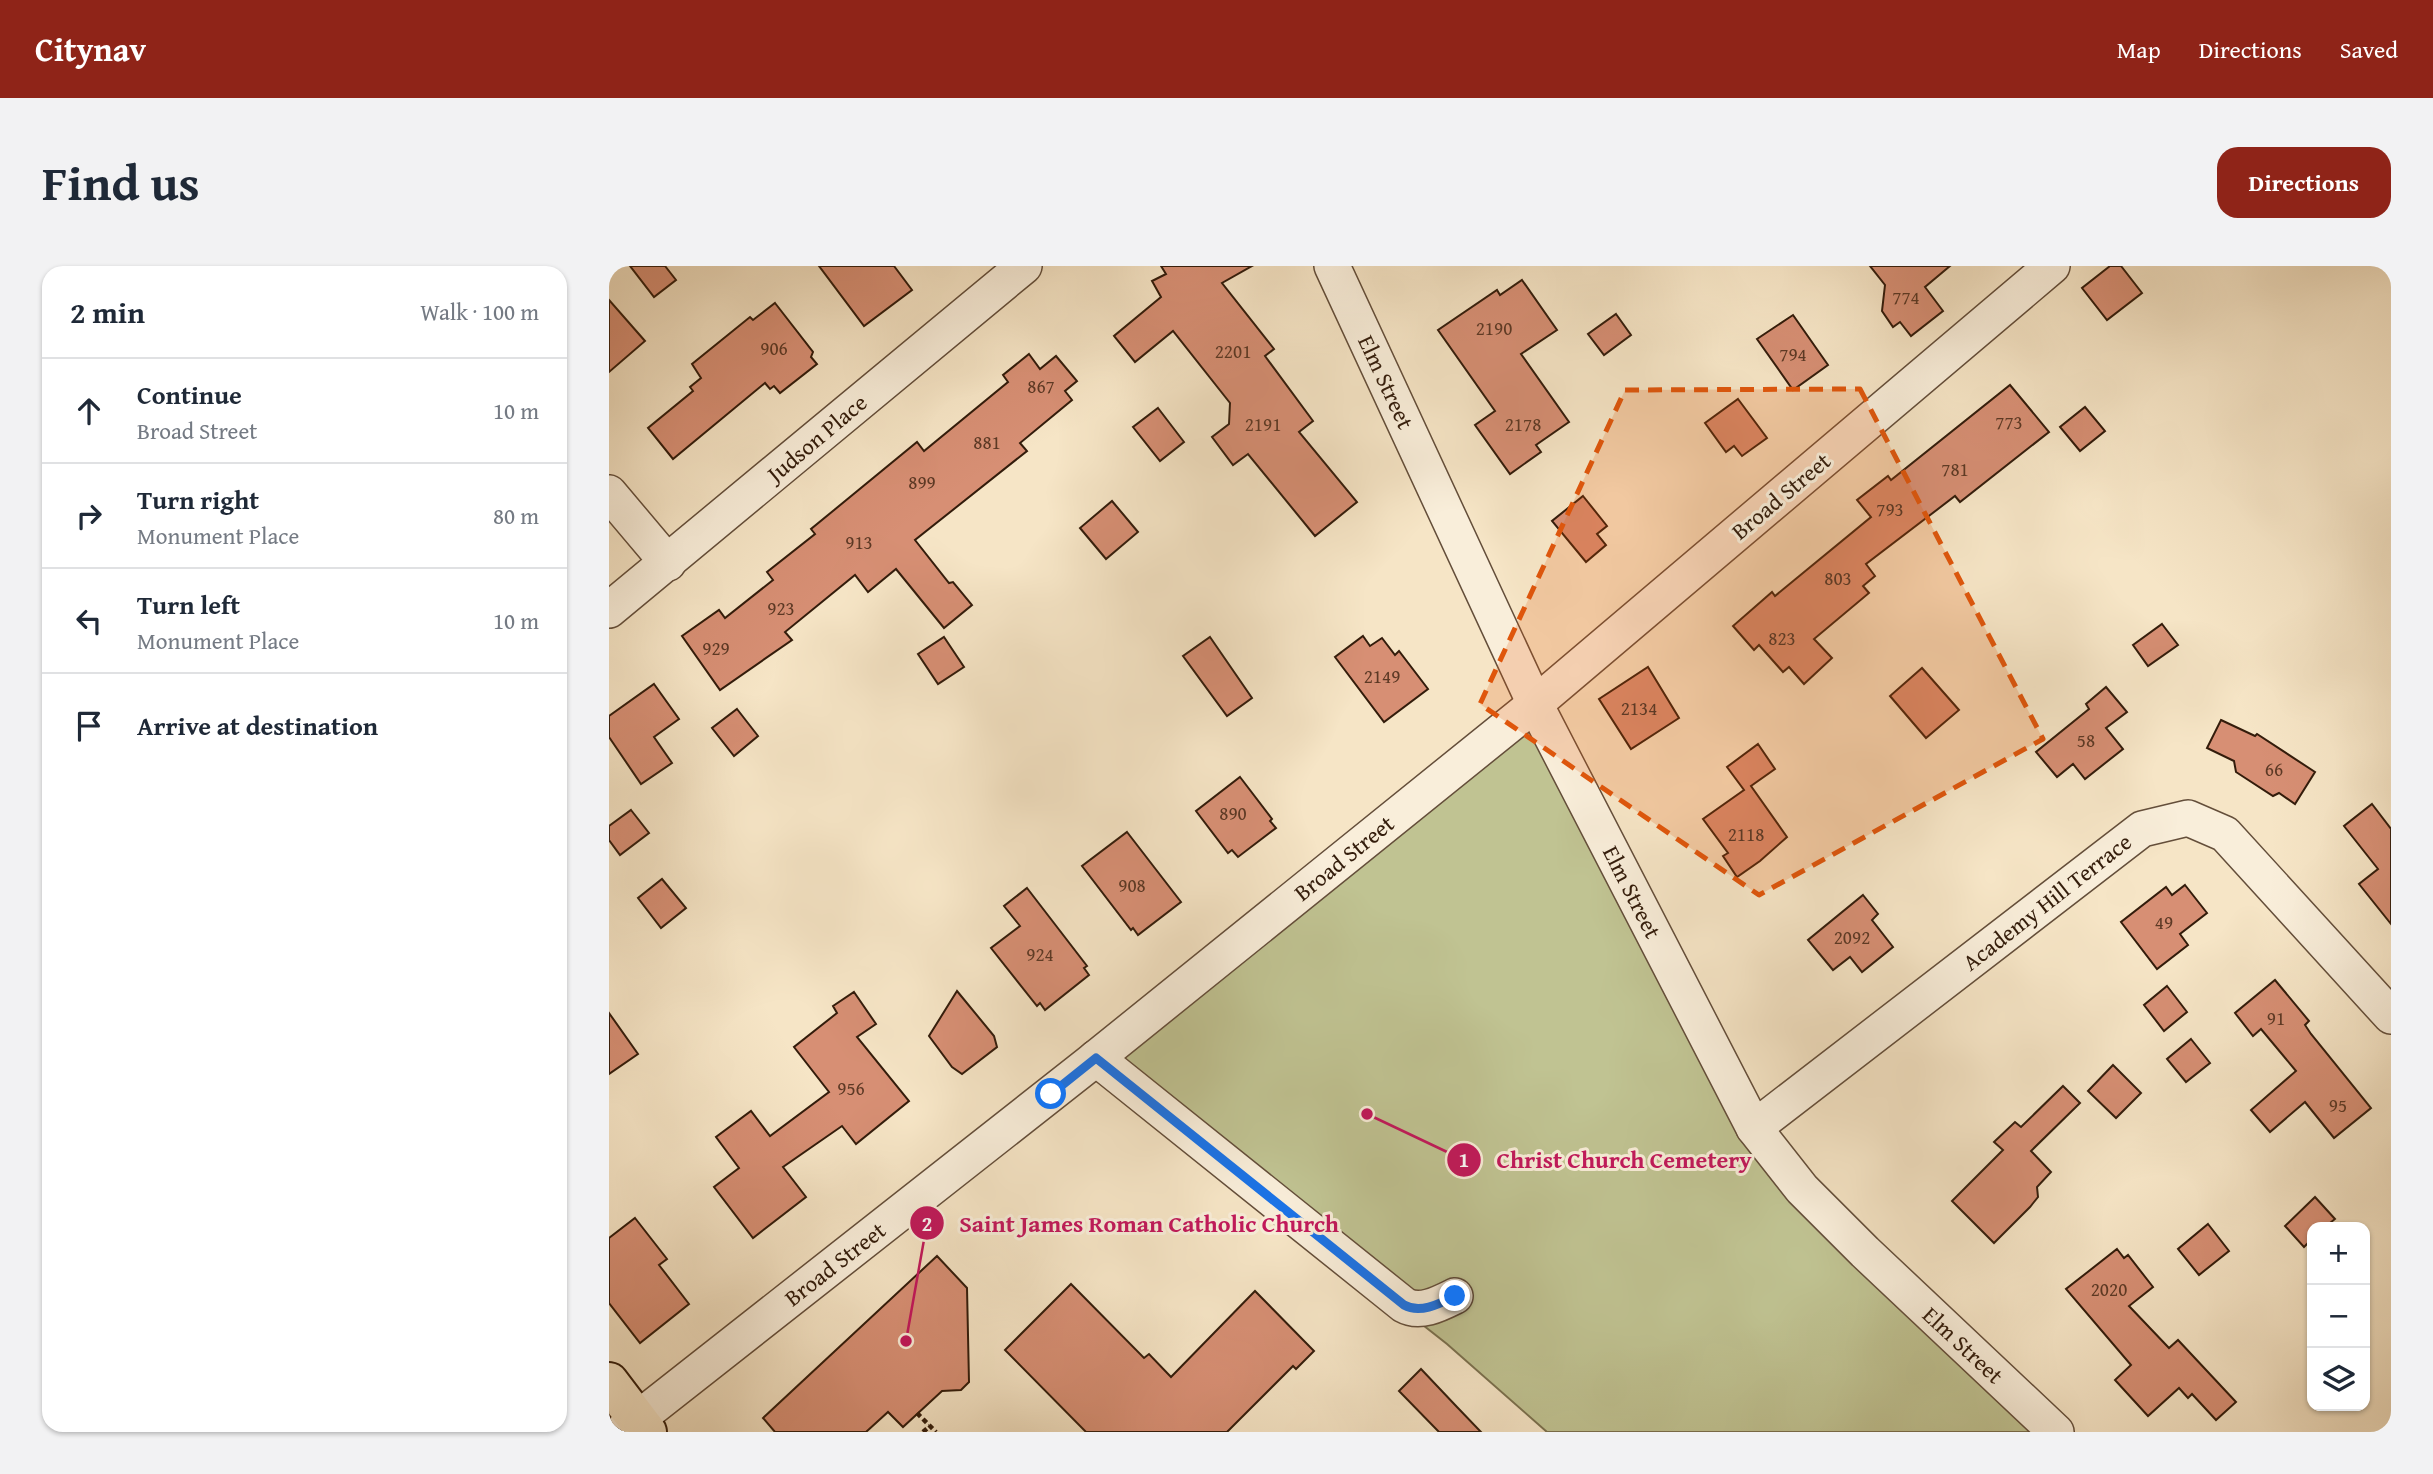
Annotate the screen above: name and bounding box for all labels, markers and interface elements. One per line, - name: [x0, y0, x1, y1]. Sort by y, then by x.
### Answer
- text: Citynav: [35, 25, 146, 73]
- text: Map: [2117, 32, 2161, 67]
- text: Directions: [2199, 32, 2302, 67]
- text: Saved: [2340, 32, 2398, 67]
- text: Find us: [42, 146, 200, 218]
- button: Directions: [2217, 147, 2391, 218]
- house number: 774: [1892, 283, 1920, 311]
- text: 2 min: [70, 290, 145, 334]
- text: Walk · 100 m: [420, 295, 539, 328]
- house number: 2190: [1476, 314, 1512, 342]
- street label: Elm Street: [1350, 329, 1423, 434]
- house number: 906: [760, 334, 788, 362]
- house number: 2201: [1215, 337, 1251, 365]
- house number: 794: [1779, 340, 1807, 368]
- house number: 867: [1027, 372, 1055, 400]
- text: Continue: [137, 375, 242, 414]
- street label: Judson Place: [757, 386, 874, 491]
- icon: ahead: [70, 392, 108, 430]
- text: 10 m: [493, 394, 539, 427]
- house number: 773: [1995, 408, 2023, 436]
- house number: 2191: [1245, 410, 1281, 438]
- house number: 2178: [1505, 410, 1541, 438]
- text: Broad Street: [137, 414, 257, 447]
- house number: 881: [973, 428, 1001, 456]
- street label: Broad Street: [1724, 444, 1837, 547]
- house number: 781: [1941, 455, 1969, 483]
- house number: 899: [908, 468, 936, 496]
- text: Turn right: [137, 480, 259, 519]
- house number: 793: [1876, 495, 1904, 523]
- icon: right: [70, 497, 108, 535]
- text: 80 m: [493, 499, 539, 532]
- text: Monument Place: [137, 519, 299, 552]
- house number: 913: [845, 528, 873, 556]
- house number: 803: [1824, 564, 1852, 592]
- text: Turn left: [137, 585, 240, 624]
- house number: 923: [767, 594, 795, 622]
- icon: left: [70, 602, 108, 640]
- text: 10 m: [493, 604, 539, 637]
- text: Monument Place: [137, 624, 299, 657]
- house number: 823: [1768, 624, 1796, 652]
- house number: 929: [702, 634, 730, 662]
- house number: 2149: [1364, 662, 1400, 690]
- house number: 2134: [1621, 694, 1657, 722]
- text: Arrive at destination: [137, 706, 378, 745]
- icon: arrive: [70, 707, 108, 745]
- house number: 58: [2077, 726, 2095, 754]
- house number: 66: [2265, 755, 2283, 783]
- house number: 890: [1219, 799, 1247, 827]
- street label: Broad Street: [1287, 807, 1401, 908]
- house number: 2118: [1728, 820, 1764, 848]
- street label: Academy Hill Terrace: [1955, 825, 2138, 978]
- street label: Elm Street: [1595, 840, 1670, 944]
- house number: 908: [1118, 871, 1146, 899]
- house number: 49: [2155, 908, 2173, 936]
- house number: 2092: [1834, 923, 1870, 951]
- house number: 924: [1026, 940, 1054, 968]
- house number: 91: [2267, 1004, 2285, 1032]
- house number: 956: [837, 1074, 865, 1102]
- route start: [1035, 1078, 1066, 1109]
- house number: 95: [2329, 1091, 2347, 1119]
- callout: Christ Church Cemetery: [1447, 1137, 1765, 1182]
- text: Christ Church Cemetery: [1496, 1142, 1752, 1177]
- text: 1: [1459, 1144, 1469, 1175]
- callout: Saint James Roman Catholic Church: [910, 1201, 1352, 1246]
- text: Saint James Roman Catholic Church: [959, 1206, 1339, 1241]
- text: 2: [922, 1208, 932, 1239]
- street label: Broad Street: [777, 1214, 892, 1314]
- map controls: [2307, 1222, 2370, 1411]
- button: +: [2307, 1222, 2370, 1285]
- house number: 2020: [2091, 1275, 2127, 1303]
- route end: [1439, 1280, 1470, 1311]
- button: −: [2307, 1285, 2370, 1348]
- street label: Elm Street: [1915, 1298, 2011, 1391]
- button: layers: [2307, 1348, 2370, 1411]

